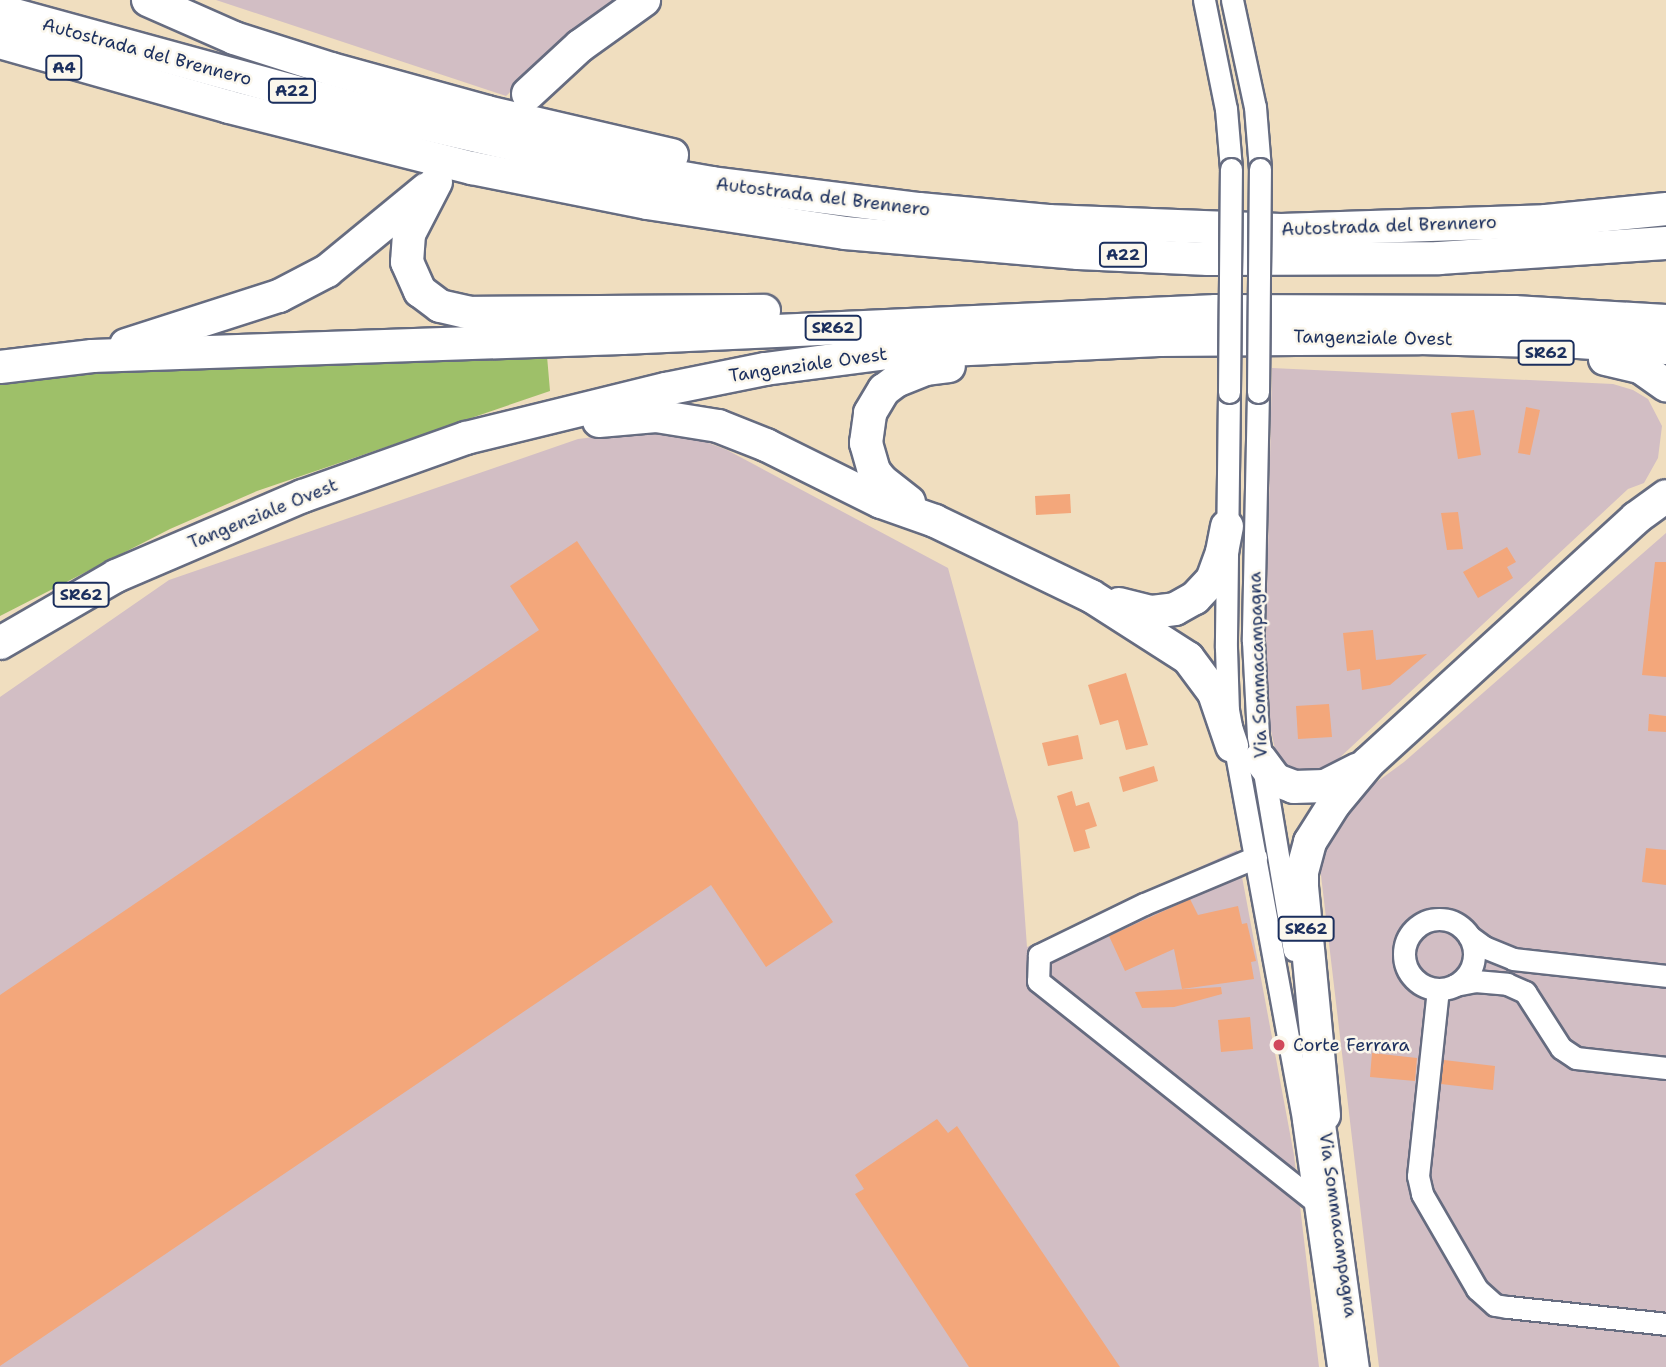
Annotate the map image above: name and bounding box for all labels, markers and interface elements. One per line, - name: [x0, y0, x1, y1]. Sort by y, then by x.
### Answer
- street label: Autostrada del Brennero: [40, 14, 254, 90]
- road number: A4: [45, 55, 83, 80]
- road number: A22: [268, 78, 316, 104]
- street label: Autostrada del Brennero: [715, 173, 931, 221]
- street label: Autostrada del Brennero: [1281, 211, 1497, 241]
- road number: A22: [1098, 243, 1148, 268]
- road number: SR62: [803, 316, 863, 340]
- street label: Tangenziale Ovest: [1293, 326, 1453, 350]
- road number: SR62: [1516, 340, 1576, 366]
- street label: Tangenziale Ovest: [728, 343, 888, 387]
- street label: Tangenziale Ovest: [185, 474, 341, 554]
- street label: Via Sommacampagna: [1244, 571, 1272, 759]
- road number: SR62: [51, 582, 111, 608]
- road number: SR62: [1276, 917, 1336, 942]
- place label: Corte Ferrara: [1293, 1034, 1410, 1056]
- marker: Corte Ferrara: [1271, 1037, 1287, 1053]
- street label: Via Sommacampagna: [1314, 1131, 1362, 1319]

